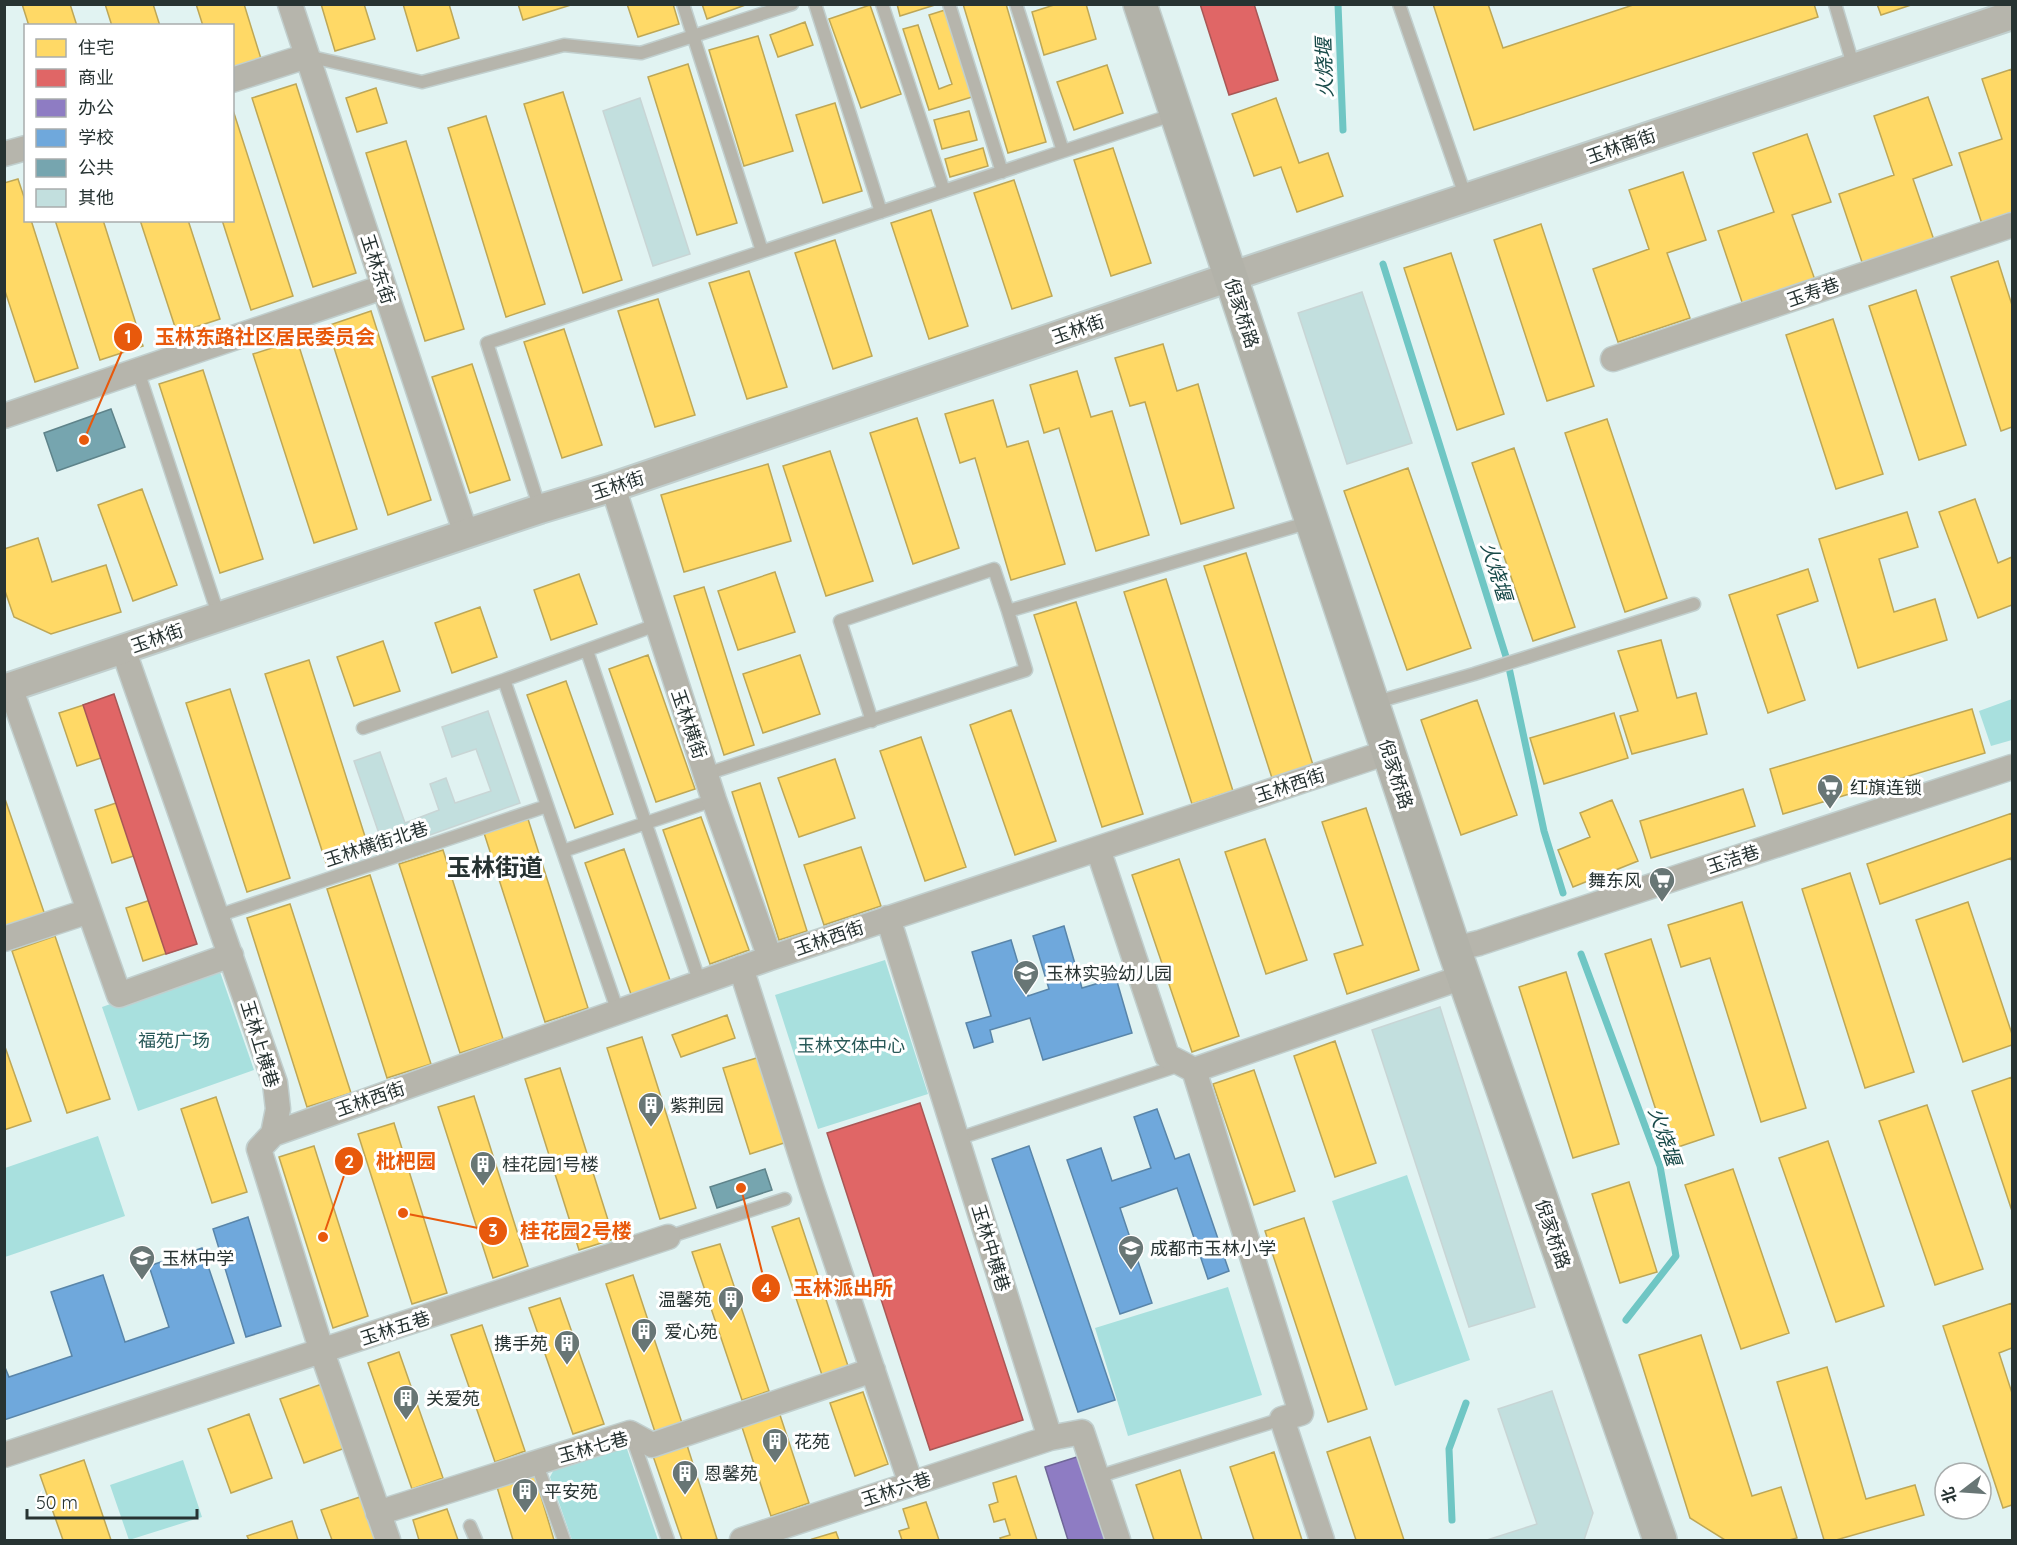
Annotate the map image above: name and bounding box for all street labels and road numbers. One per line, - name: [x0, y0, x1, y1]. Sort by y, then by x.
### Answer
- street label: 玉林南街: [1583, 123, 1659, 169]
- street label: 玉林东街: [356, 231, 400, 307]
- street label: 玉寿巷: [1784, 272, 1842, 312]
- street label: 倪家桥路: [1220, 275, 1264, 351]
- street label: 玉林街: [1049, 309, 1107, 349]
- street label: 玉林街: [589, 466, 647, 504]
- street label: 玉林街: [128, 618, 186, 658]
- street label: 玉林横街: [666, 686, 712, 762]
- street label: 倪家桥路: [1374, 736, 1418, 812]
- street label: 玉林西街: [1252, 763, 1328, 807]
- street label: 玉林横街北巷: [321, 816, 431, 872]
- street label: 玉洁巷: [1704, 840, 1762, 878]
- street label: 玉林西街: [791, 915, 867, 961]
- street label: 玉林上横巷: [236, 998, 284, 1090]
- street label: 玉林西街: [332, 1076, 408, 1122]
- street label: 倪家桥路: [1530, 1196, 1576, 1272]
- street label: 玉林中横巷: [967, 1202, 1015, 1294]
- street label: 玉林五巷: [357, 1306, 433, 1350]
- street label: 玉林七巷: [555, 1427, 631, 1467]
- street label: 玉林六巷: [858, 1467, 934, 1511]

